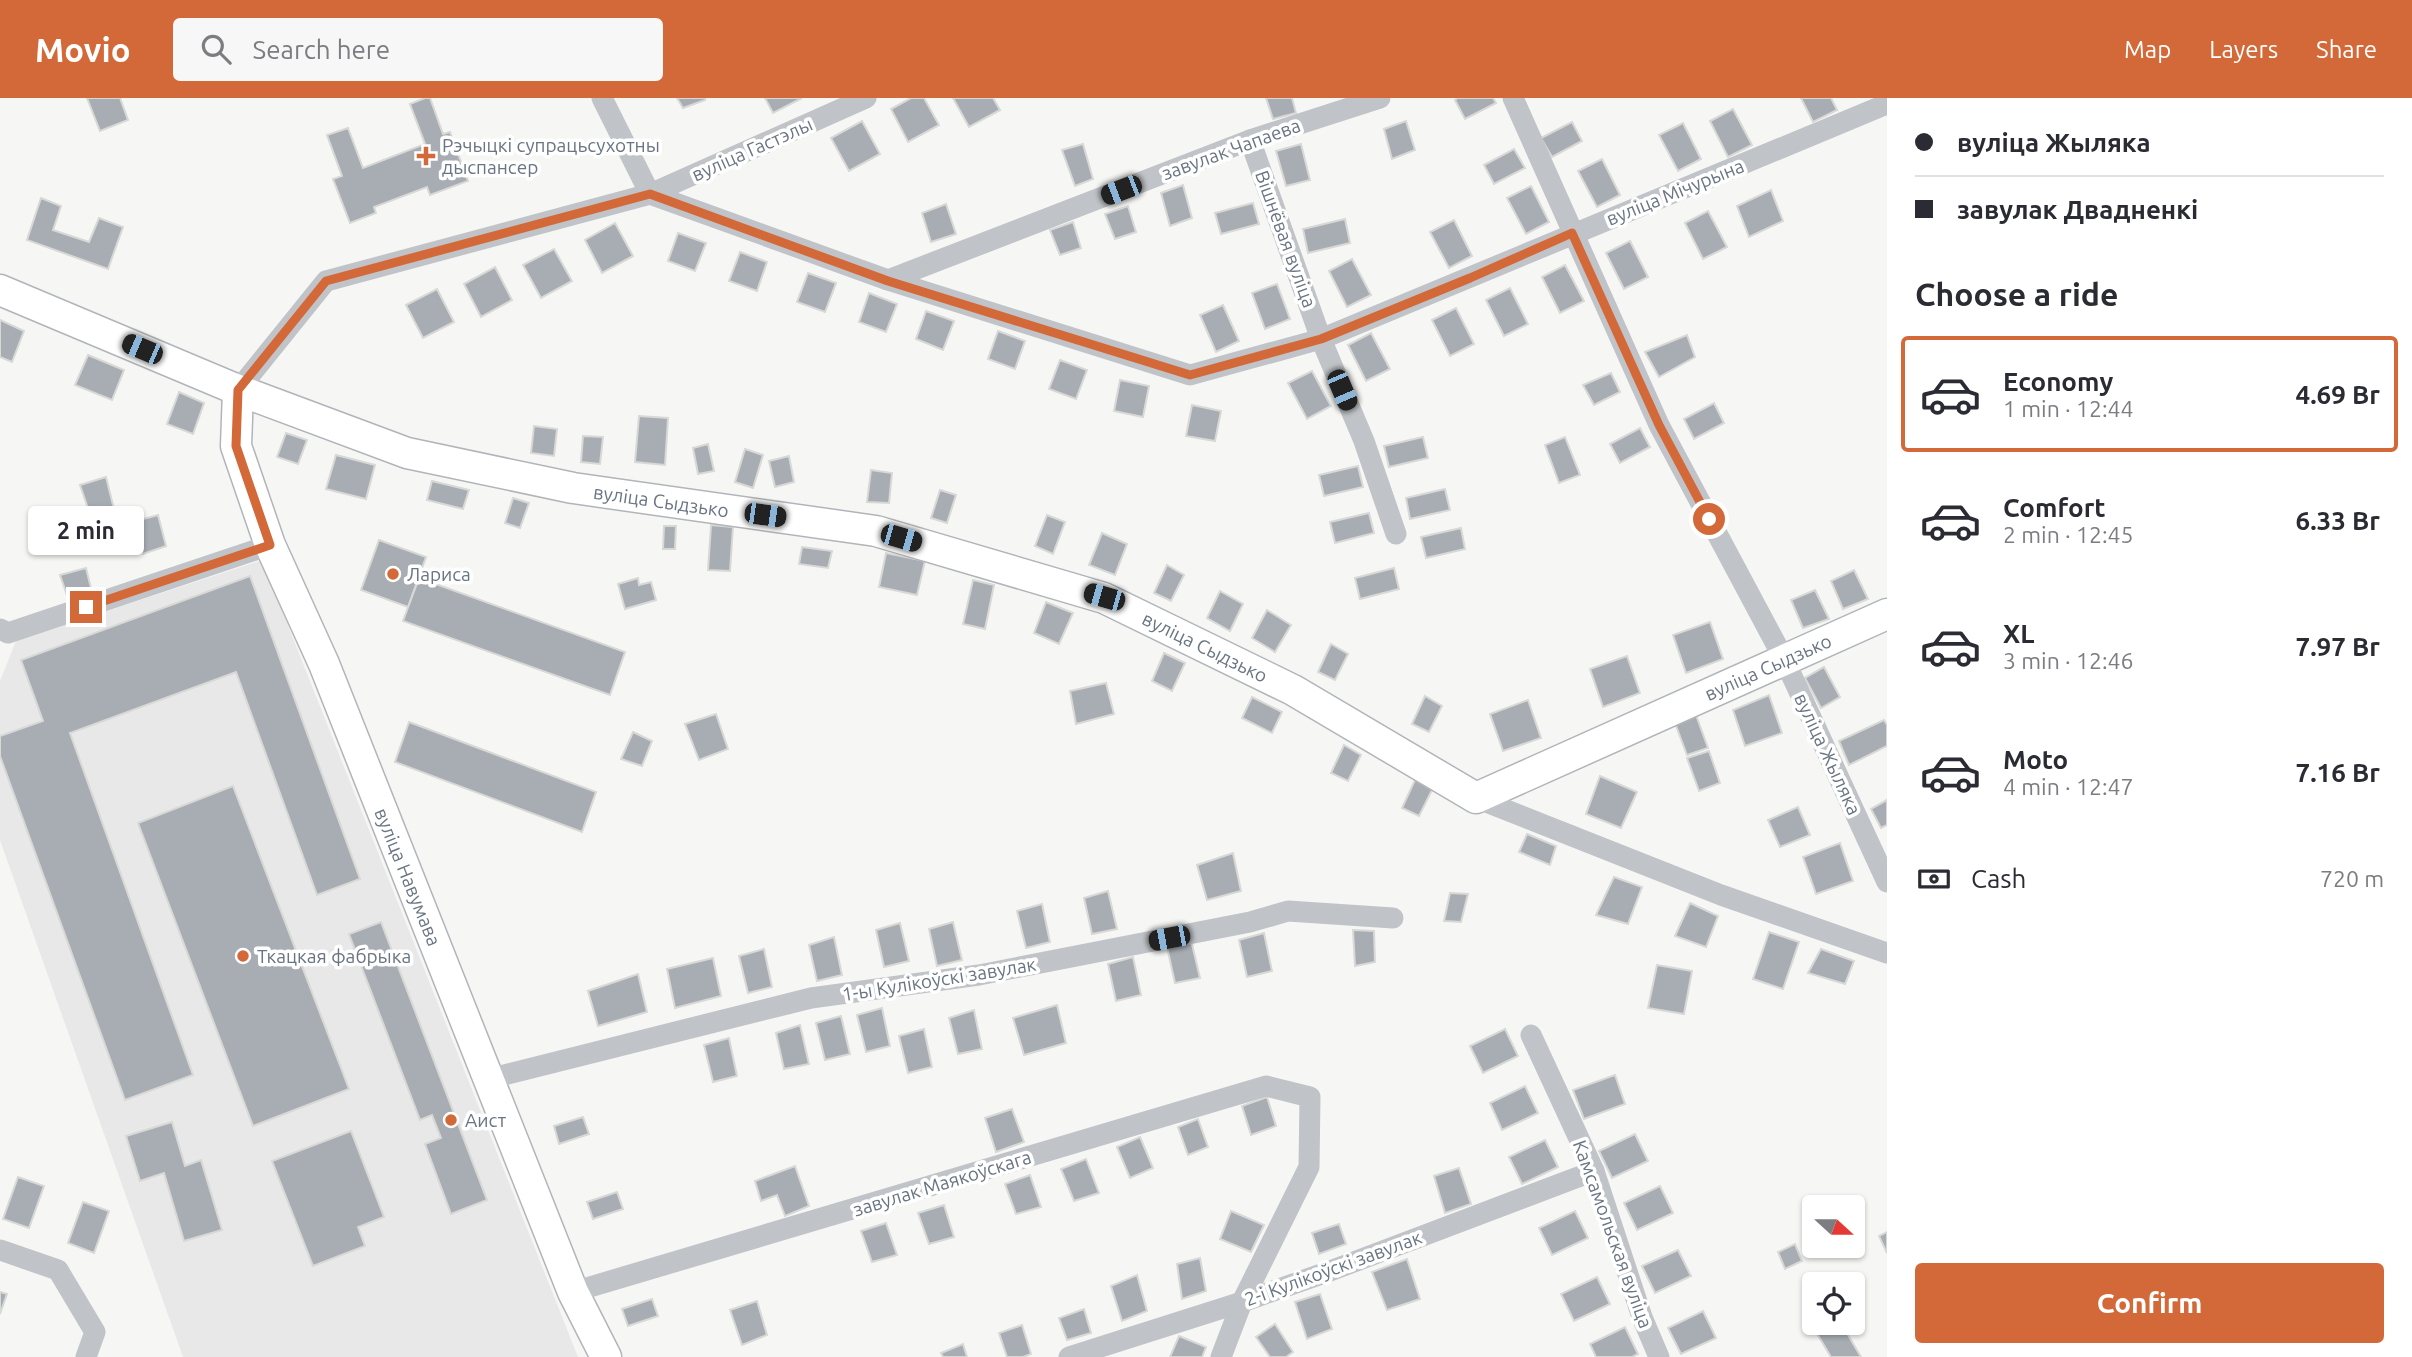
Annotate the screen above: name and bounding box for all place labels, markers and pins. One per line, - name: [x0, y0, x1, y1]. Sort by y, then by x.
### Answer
- place label: Рэчыцкі супрацьсухотны дыспансер: [442, 134, 660, 178]
- marker: Рэчыцкі супрацьсухотны дыспансер: [416, 146, 436, 166]
- place label: Лариса: [407, 563, 471, 585]
- marker: Лариса: [385, 566, 401, 582]
- place label: Ткацкая фабрыка: [257, 945, 411, 967]
- marker: Ткацкая фабрыка: [235, 948, 251, 964]
- place label: Аист: [465, 1109, 507, 1131]
- marker: Аист: [443, 1112, 459, 1128]

